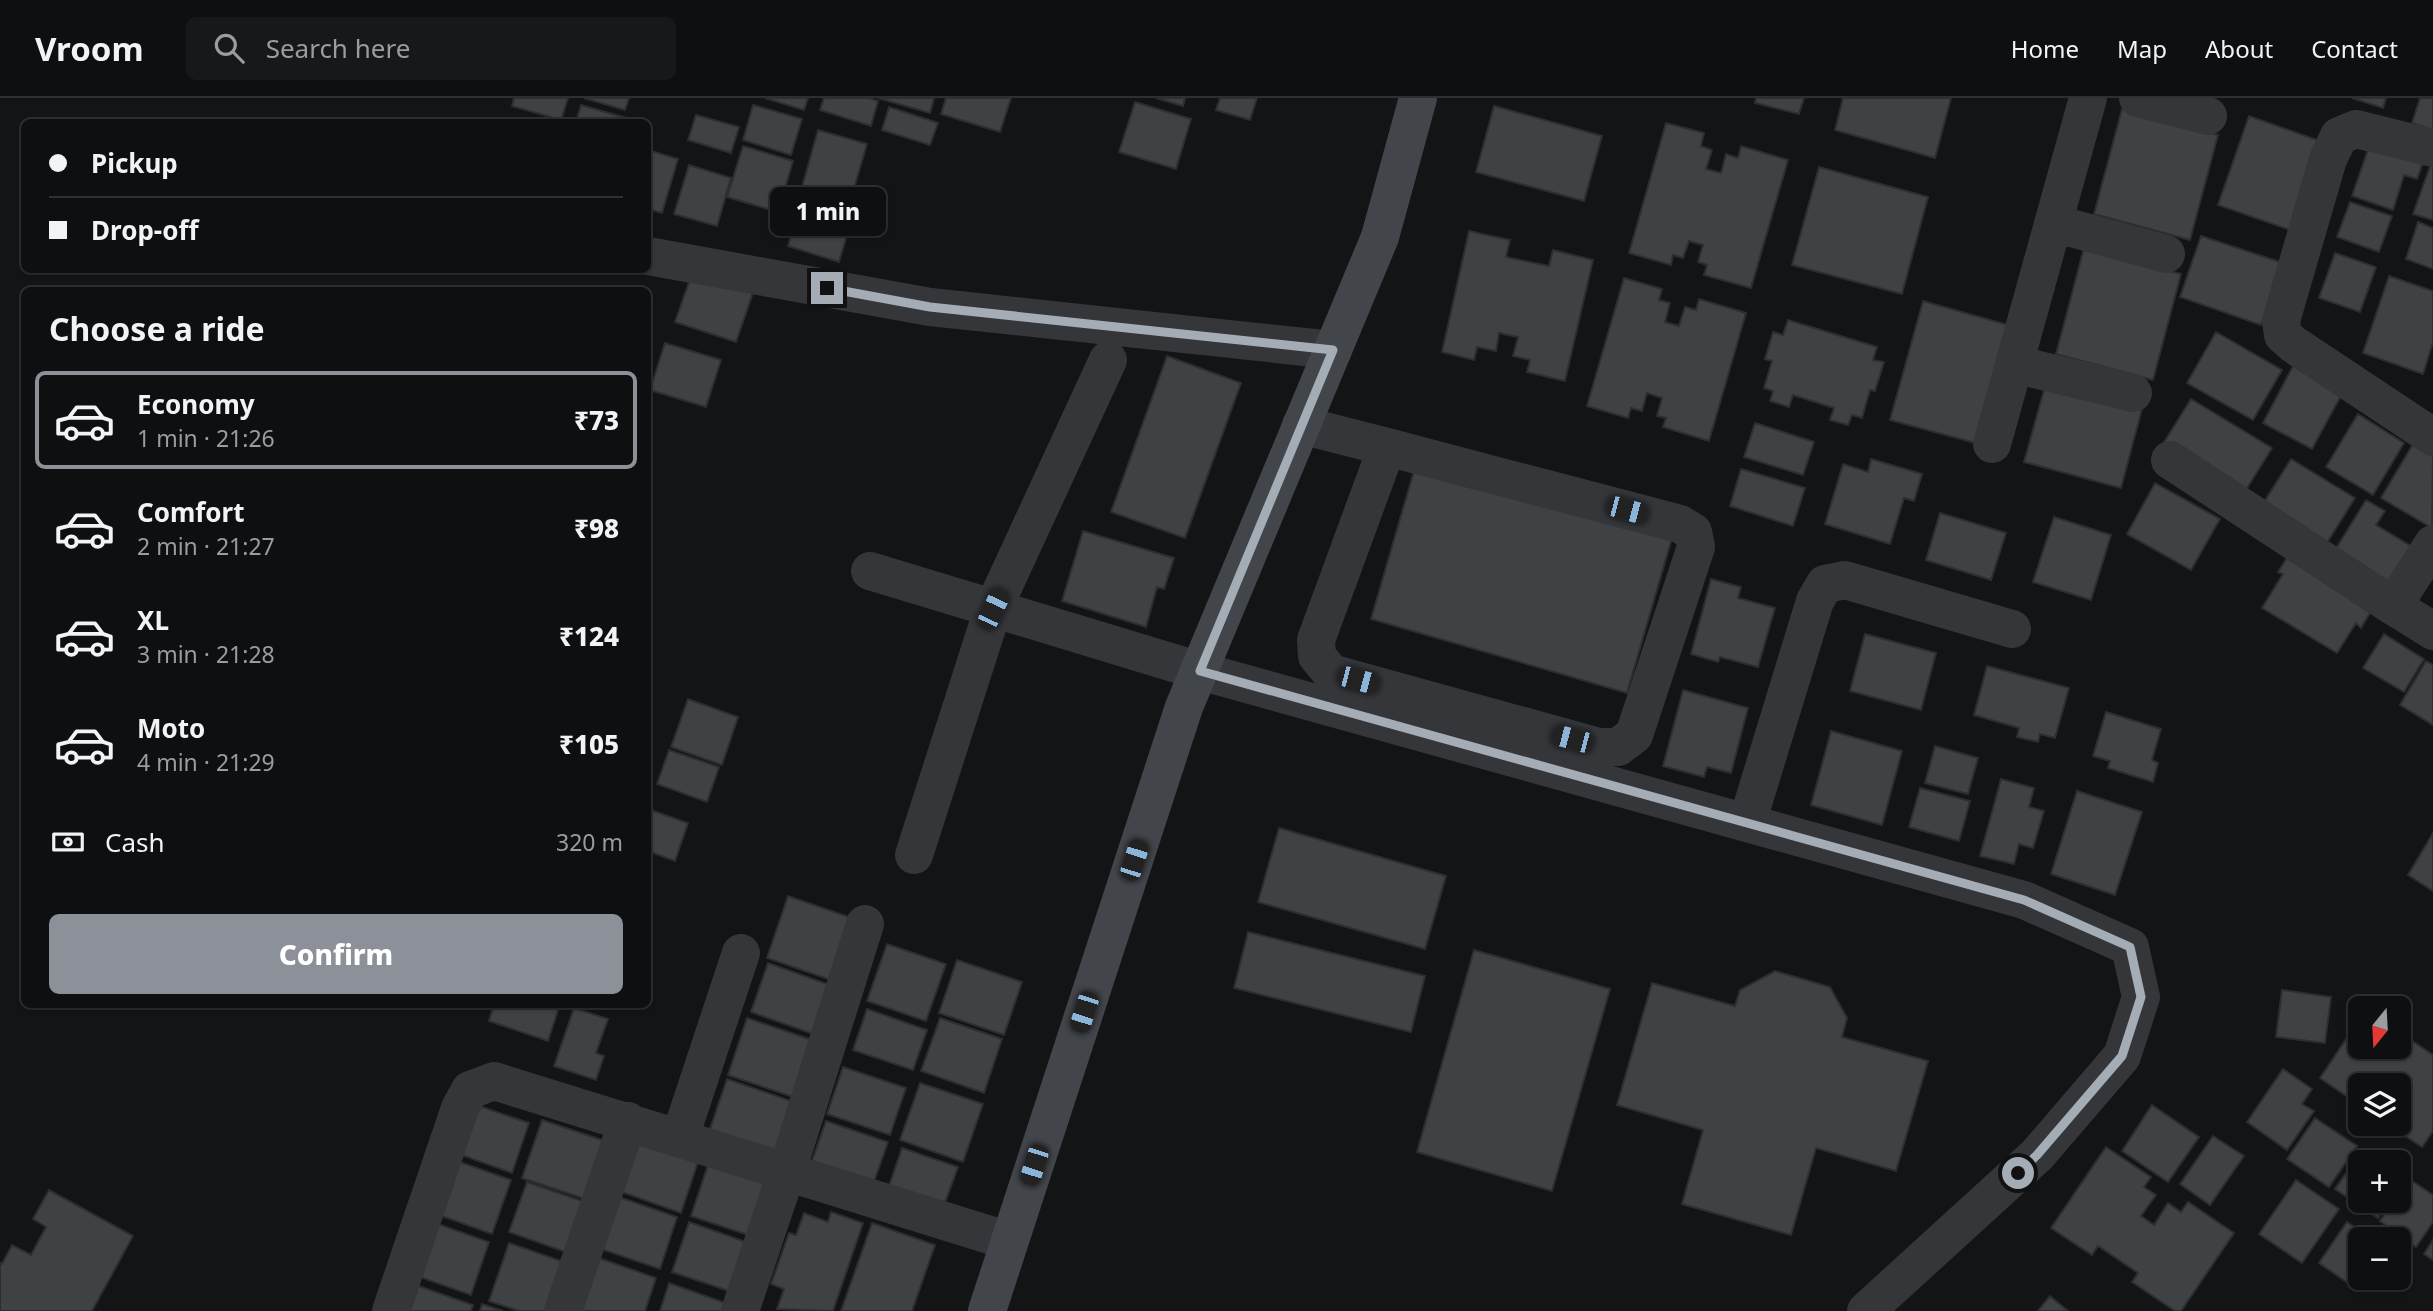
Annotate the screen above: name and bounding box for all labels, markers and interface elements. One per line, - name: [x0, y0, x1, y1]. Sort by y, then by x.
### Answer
- search box: [186, 17, 676, 80]
- text: Vroom: [35, 26, 144, 71]
- icon: search: [210, 29, 248, 67]
- text: Search here: [266, 30, 410, 66]
- text: Home: [2011, 32, 2079, 65]
- text: Map: [2117, 32, 2167, 65]
- text: About: [2205, 32, 2273, 65]
- text: Contact: [2311, 32, 2398, 65]
- text: Pickup: [91, 145, 178, 181]
- callout: 1 min: [769, 186, 885, 236]
- text: 1 min: [796, 195, 860, 227]
- text: Drop-off: [91, 212, 198, 248]
- route end: [811, 272, 843, 304]
- text: Choose a ride: [49, 307, 265, 350]
- text: Economy: [137, 386, 255, 422]
- icon: car: [53, 389, 116, 452]
- text: ₹73: [574, 402, 619, 438]
- text: 1 min · 21:26: [137, 422, 275, 454]
- text: Comfort: [137, 494, 245, 530]
- car: [1604, 494, 1651, 526]
- icon: car: [53, 497, 116, 560]
- text: ₹98: [574, 510, 619, 546]
- text: 2 min · 21:27: [137, 530, 275, 562]
- car: [975, 586, 1012, 632]
- text: XL: [137, 602, 169, 638]
- icon: car: [53, 605, 116, 668]
- text: ₹124: [559, 618, 619, 654]
- text: 3 min · 21:28: [137, 638, 275, 670]
- car: [1335, 664, 1382, 696]
- text: Moto: [137, 710, 205, 746]
- icon: car: [53, 713, 116, 776]
- car: [1549, 723, 1596, 755]
- text: ₹105: [559, 726, 619, 762]
- text: 4 min · 21:29: [137, 746, 275, 778]
- icon: cash: [49, 823, 87, 861]
- text: Cash: [105, 824, 165, 860]
- text: 320 m: [556, 826, 623, 858]
- car: [1118, 837, 1151, 883]
- button: Confirm: [49, 914, 623, 994]
- car: [1068, 989, 1101, 1035]
- north arrow: [2348, 996, 2412, 1059]
- map controls: [2348, 996, 2411, 1290]
- button: layers: [2348, 1073, 2411, 1136]
- car: [1018, 1142, 1051, 1188]
- button: +: [2348, 1150, 2411, 1213]
- route start: [2002, 1157, 2034, 1189]
- button: −: [2348, 1227, 2411, 1290]

